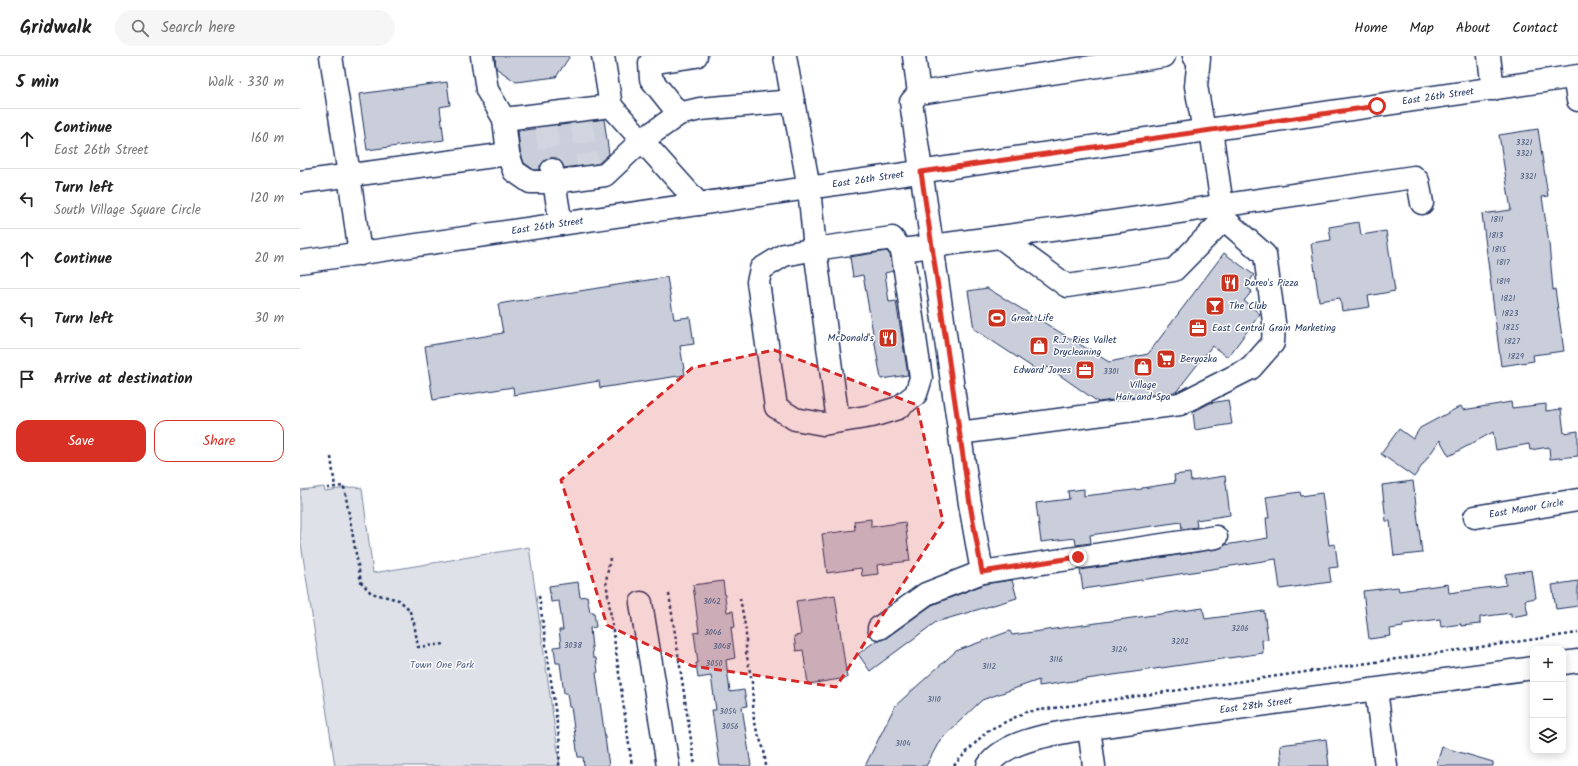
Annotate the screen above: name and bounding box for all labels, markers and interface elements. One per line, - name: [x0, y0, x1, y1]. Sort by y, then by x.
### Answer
- search box: [115, 10, 395, 46]
- text: Gridwalk: [20, 13, 91, 43]
- text: Search here: [161, 16, 235, 40]
- icon: search: [129, 17, 151, 39]
- text: Home: [1354, 17, 1388, 39]
- text: Map: [1410, 17, 1434, 39]
- text: About: [1456, 17, 1490, 39]
- text: Contact: [1512, 17, 1558, 39]
- text: 5 min: [16, 69, 59, 96]
- text: Walk · 330 m: [208, 72, 284, 93]
- street label: East 26th Street: [1401, 83, 1475, 110]
- route start: [1368, 97, 1386, 115]
- text: Continue: [54, 116, 112, 140]
- icon: ahead: [16, 128, 38, 150]
- text: 160 m: [251, 128, 284, 149]
- house number: 3321: [1516, 136, 1533, 149]
- text: East 26th Street: [54, 140, 148, 161]
- house number: 3321: [1516, 147, 1533, 160]
- street label: East 26th Street: [831, 166, 905, 192]
- house number: 3321: [1520, 170, 1537, 183]
- text: Turn left: [54, 176, 114, 200]
- icon: left: [16, 188, 38, 210]
- text: 120 m: [250, 188, 284, 209]
- text: South Village Square Circle: [54, 200, 201, 221]
- street label: East 26th Street: [510, 213, 585, 239]
- house number: 1811: [1491, 213, 1504, 226]
- house number: 1813: [1489, 229, 1504, 242]
- house number: 1815: [1492, 243, 1507, 256]
- text: Continue: [54, 247, 112, 271]
- icon: ahead: [16, 248, 38, 270]
- text: 20 m: [254, 248, 284, 269]
- house number: 1817: [1496, 256, 1510, 269]
- restaurant icon: Dareo's Pizza: [1219, 272, 1241, 294]
- place label: Dareo's Pizza: [1244, 275, 1299, 291]
- house number: 1819: [1496, 275, 1510, 288]
- house number: 1821: [1501, 292, 1516, 305]
- bar icon: The Club: [1204, 295, 1226, 317]
- place label: The Club: [1229, 298, 1267, 314]
- text: Turn left: [54, 307, 114, 331]
- sports icon: Great Life: [986, 307, 1008, 329]
- house number: 1823: [1502, 307, 1519, 320]
- icon: left: [16, 308, 38, 330]
- text: 30 m: [255, 308, 284, 329]
- place label: Great Life: [1011, 310, 1054, 326]
- office icon: East Central Grain Marketing: [1187, 317, 1209, 339]
- place label: East Central Grain Marketing: [1212, 320, 1336, 336]
- house number: 1825: [1503, 321, 1520, 334]
- restaurant icon: McDonald's: [877, 327, 899, 349]
- place label: McDonald's: [828, 330, 875, 346]
- place label: R.J. Ries Vallet Drycleaning: [1053, 332, 1117, 360]
- shop icon: R.J. Ries Vallet Drycleaning: [1028, 335, 1050, 357]
- house number: 1827: [1504, 335, 1520, 348]
- supermarket icon: Beryozka: [1155, 348, 1177, 370]
- house number: 1829: [1508, 350, 1524, 363]
- place label: Beryozka: [1180, 351, 1217, 367]
- shop icon: Village Hair and Spa: [1132, 356, 1154, 378]
- office icon: Edward Jones: [1074, 359, 1096, 381]
- place label: Edward Jones: [1013, 362, 1072, 378]
- house number: 3301: [1103, 365, 1119, 378]
- text: Arrive at destination: [54, 367, 193, 391]
- icon: arrive: [16, 368, 38, 390]
- place label: Village Hair and Spa: [1116, 377, 1171, 405]
- button: Save: [16, 420, 146, 462]
- button: Share: [154, 420, 284, 462]
- street label: East Manor Circle: [1488, 494, 1565, 523]
- route end: [1069, 548, 1087, 566]
- house number: 3042: [703, 595, 721, 608]
- house number: 3206: [1231, 622, 1249, 635]
- house number: 3046: [704, 626, 722, 639]
- house number: 3202: [1171, 635, 1189, 648]
- house number: 3038: [564, 639, 582, 652]
- house number: 3048: [713, 640, 731, 653]
- house number: 3124: [1111, 643, 1128, 656]
- map controls: [1530, 646, 1566, 754]
- button: +: [1530, 646, 1566, 682]
- house number: 3116: [1049, 653, 1063, 666]
- park label: Town One Park: [410, 657, 474, 673]
- house number: 3050: [706, 657, 722, 670]
- house number: 3112: [982, 660, 996, 673]
- button: −: [1530, 682, 1566, 718]
- house number: 3110: [927, 693, 941, 706]
- street label: East 28th Street: [1219, 693, 1293, 718]
- house number: 3054: [719, 705, 737, 718]
- button: layers: [1530, 718, 1566, 754]
- house number: 3056: [721, 720, 739, 733]
- house number: 3104: [895, 737, 911, 750]

